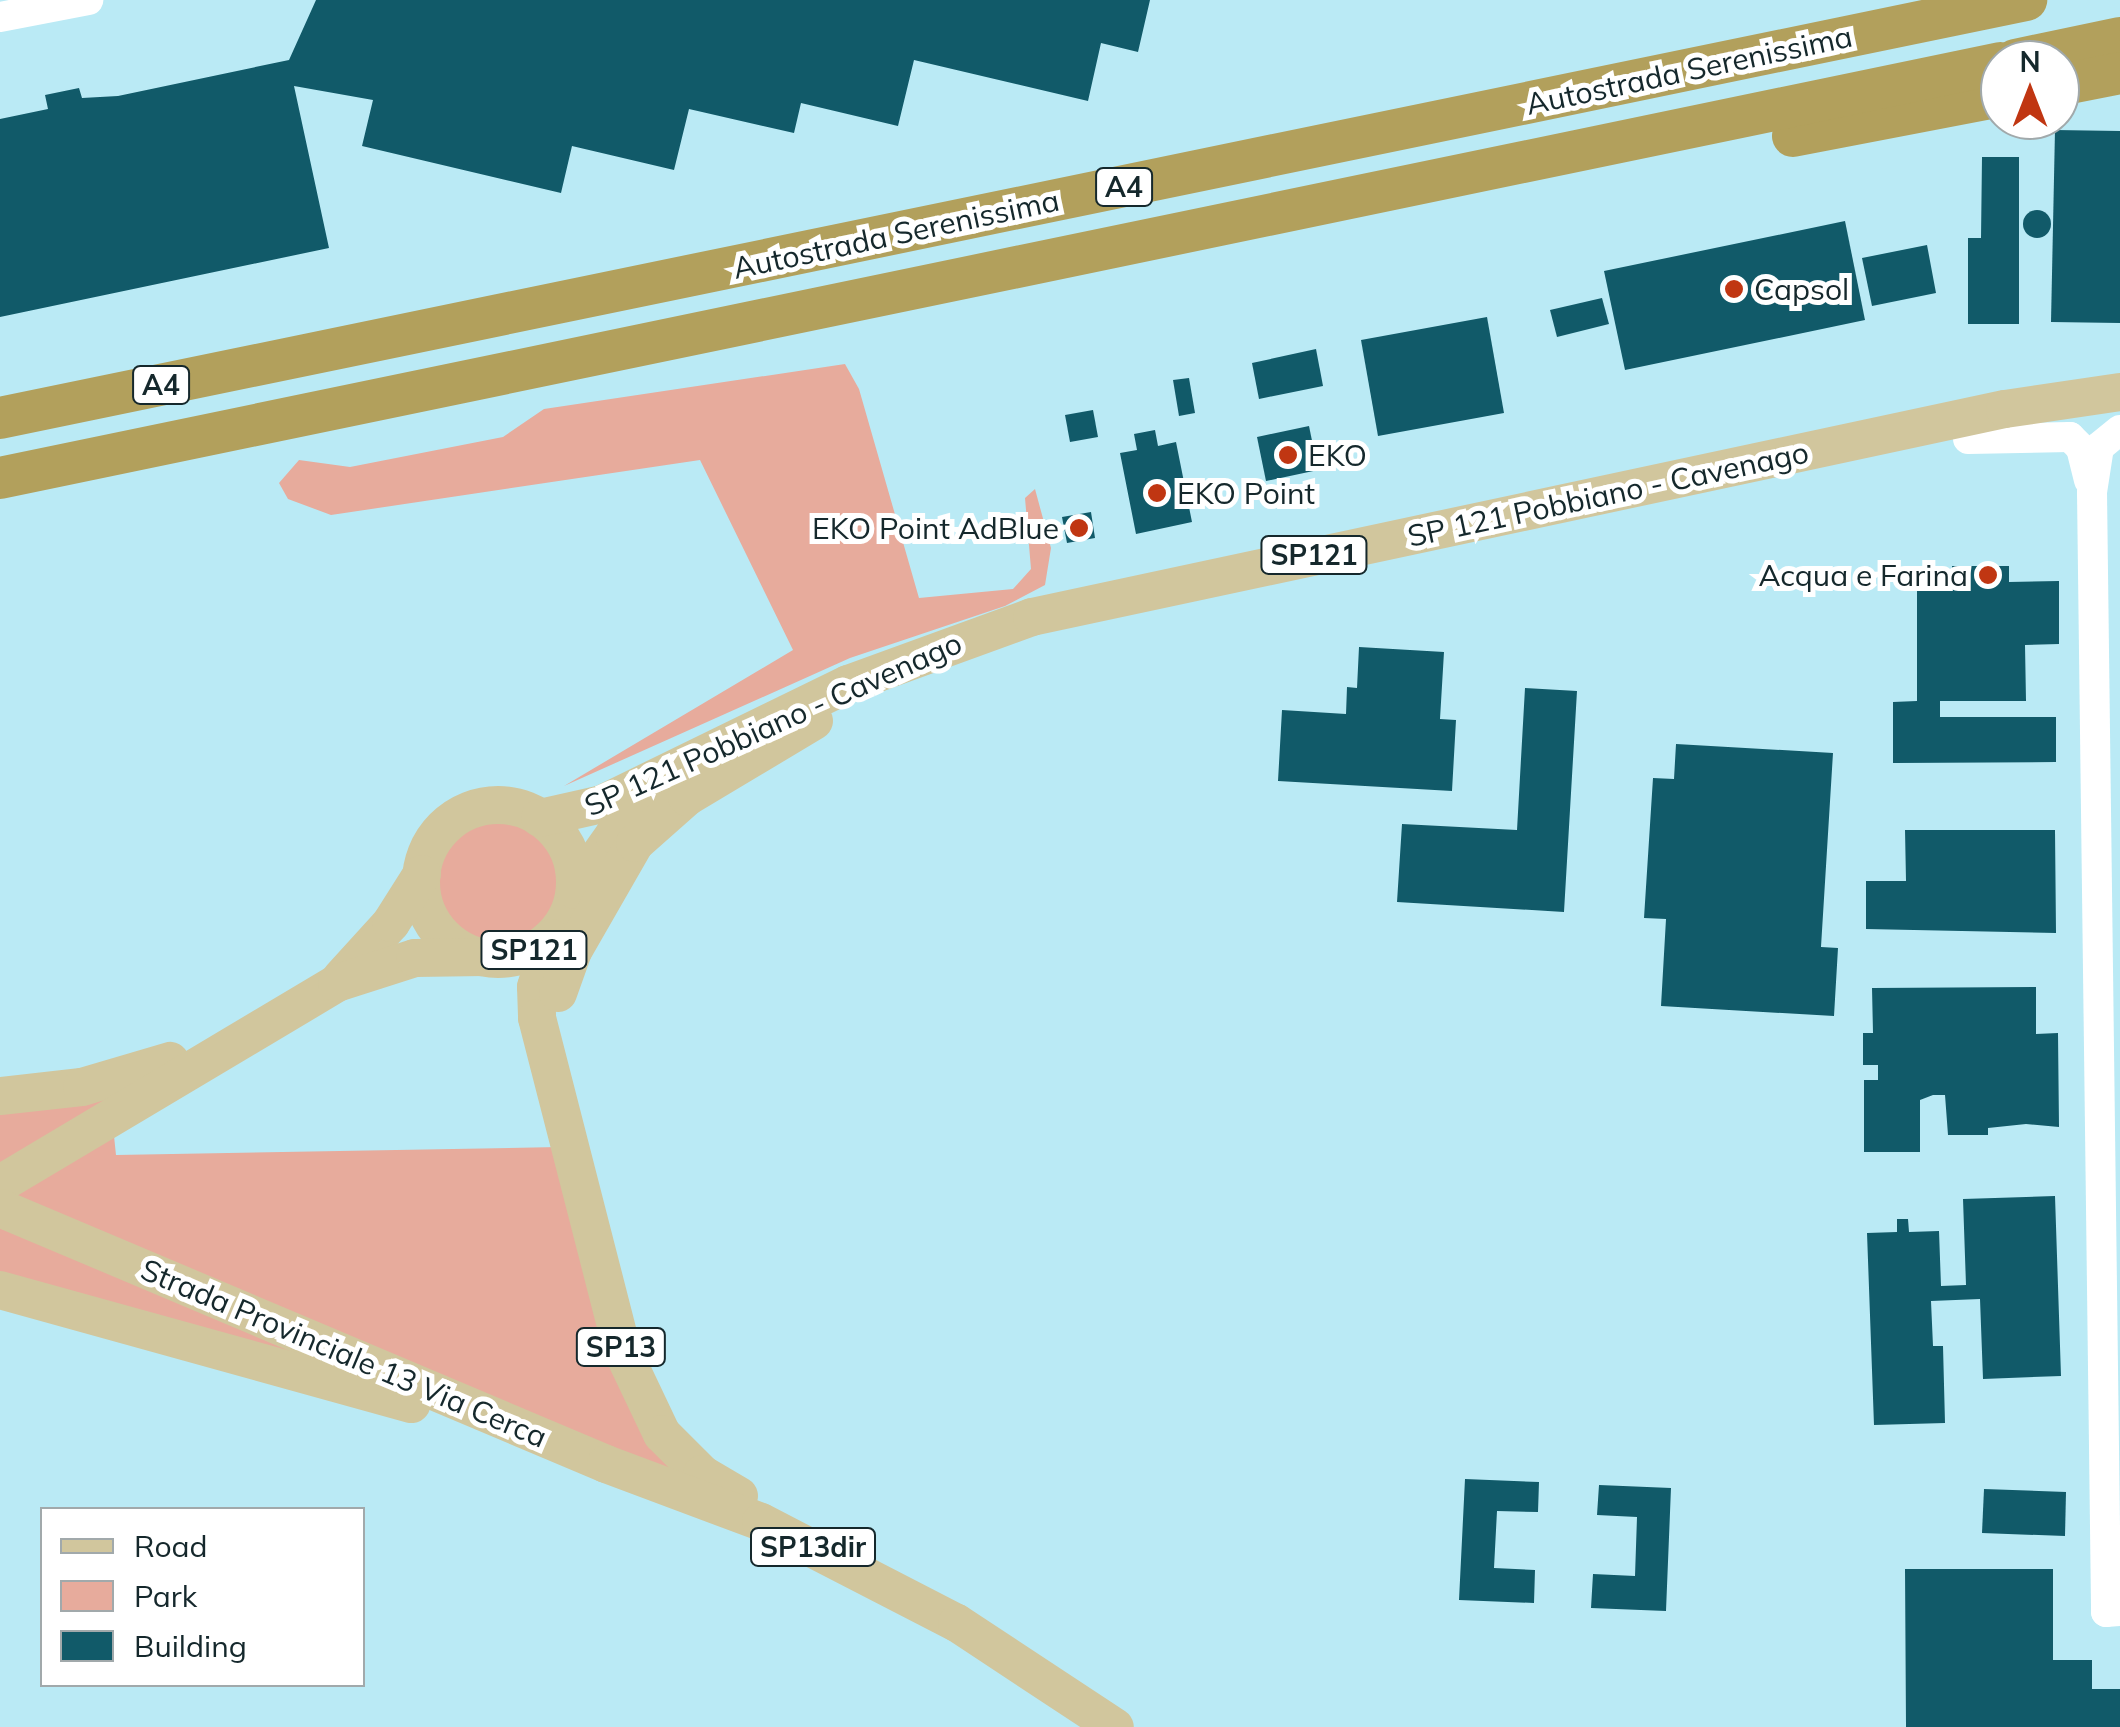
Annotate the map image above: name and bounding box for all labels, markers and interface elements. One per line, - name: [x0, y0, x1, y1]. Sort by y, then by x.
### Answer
- street label: Autostrada Serenissima: [1523, 18, 1855, 122]
- north arrow: [1980, 40, 2080, 140]
- text: N: [2019, 44, 2041, 79]
- road number: A4: [1094, 164, 1154, 210]
- street label: Autostrada Serenissima: [730, 182, 1062, 286]
- place label: Capsol: [1754, 271, 1849, 307]
- marker: Capsol: [1723, 278, 1745, 300]
- road number: A4: [131, 362, 191, 408]
- street label: SP 121 Pobbiano - Cavenago: [1404, 434, 1812, 554]
- place label: EKO: [1308, 437, 1367, 473]
- marker: EKO: [1277, 444, 1299, 466]
- place label: EKO Point: [1177, 475, 1315, 511]
- marker: EKO Point: [1146, 482, 1168, 504]
- place label: EKO Point AdBlue: [812, 510, 1059, 546]
- marker: EKO Point AdBlue: [1068, 517, 1090, 539]
- road number: SP121: [1259, 532, 1369, 578]
- place label: Acqua e Farina: [1758, 557, 1968, 593]
- marker: Acqua e Farina: [1977, 564, 1999, 586]
- street label: SP 121 Pobbiano - Cavenago: [579, 624, 967, 824]
- road number: SP121: [479, 927, 589, 973]
- street label: Strada Provinciale 13 Via Cerca: [136, 1251, 552, 1455]
- road number: SP13: [574, 1324, 668, 1370]
- legend: [40, 1507, 365, 1687]
- road number: SP13dir: [748, 1524, 878, 1570]
- text: Road: [134, 1527, 208, 1565]
- text: Park: [134, 1577, 197, 1615]
- text: Building: [134, 1627, 247, 1665]

